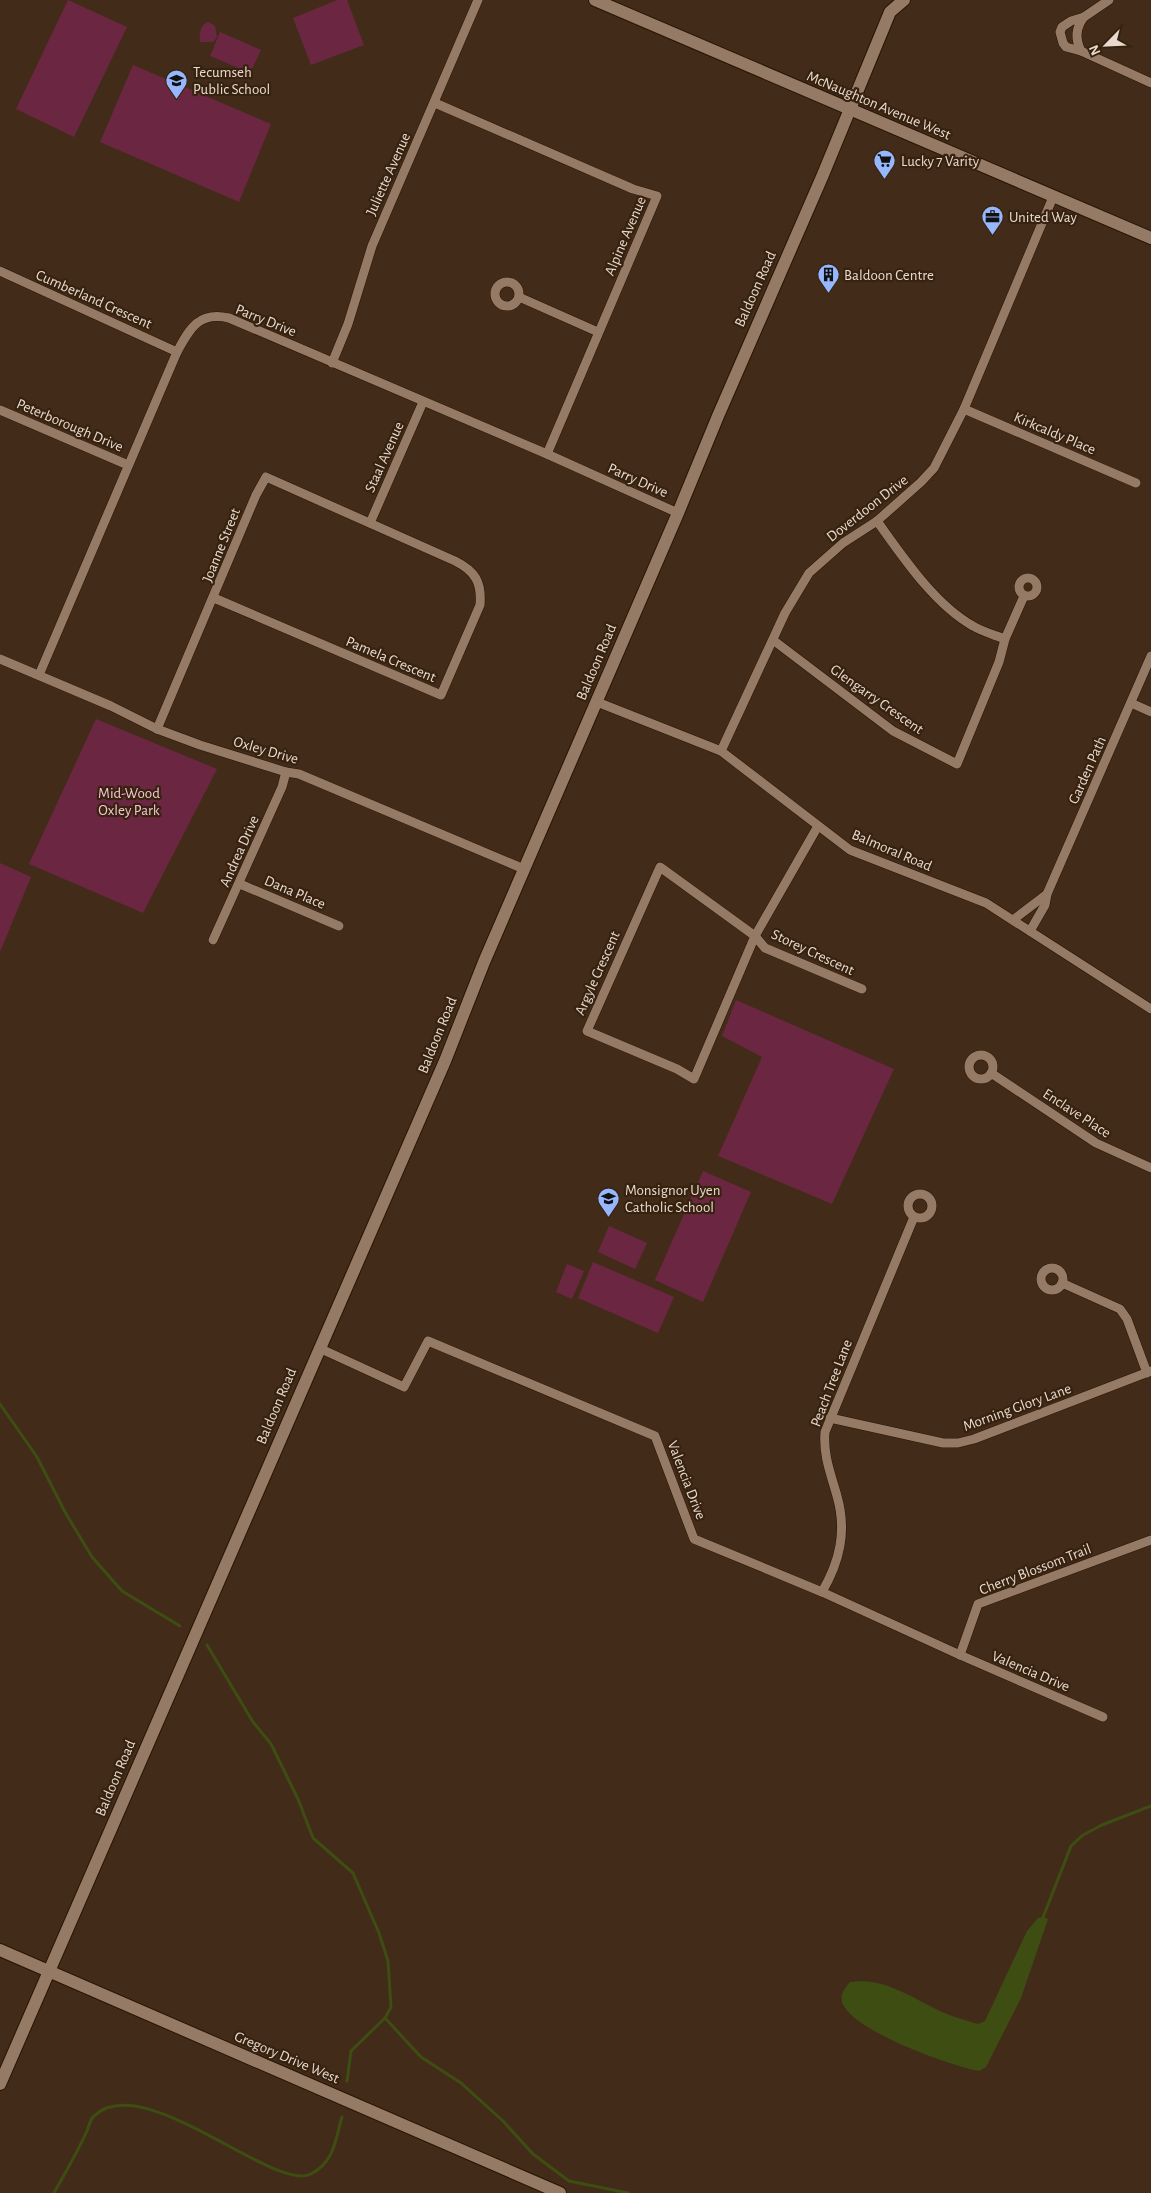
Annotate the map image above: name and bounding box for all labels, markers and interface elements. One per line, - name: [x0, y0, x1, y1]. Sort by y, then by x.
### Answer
- north arrow: [1081, 20, 1131, 70]
- text: N: [1087, 43, 1103, 57]
- place label: Tecumseh Public School: [193, 65, 270, 97]
- street label: McNaughton Avenue West: [805, 68, 953, 143]
- school or university icon: Tecumseh Public School: [165, 69, 189, 100]
- street label: Juliette Avenue: [364, 130, 413, 218]
- supermarket icon: Lucky 7 Varity: [873, 149, 897, 180]
- place label: Lucky 7 Varity: [901, 154, 980, 169]
- street label: Alpine Avenue: [602, 194, 649, 278]
- office icon: United Way: [981, 205, 1005, 236]
- place label: United Way: [1009, 210, 1078, 225]
- street label: Baldoon Road: [732, 249, 779, 329]
- building icon: Baldoon Centre: [816, 263, 840, 294]
- street label: Cumberland Crescent: [34, 267, 154, 332]
- place label: Baldoon Centre: [844, 268, 934, 283]
- street label: Parry Drive: [233, 301, 298, 339]
- street label: Peterborough Drive: [14, 396, 125, 455]
- street label: Kirkcaldy Place: [1012, 409, 1098, 457]
- street label: Staal Avenue: [362, 420, 407, 495]
- street label: Parry Drive: [605, 461, 670, 500]
- street label: Doverdoon Drive: [824, 472, 911, 545]
- street label: Joanne Street: [200, 506, 243, 584]
- street label: Baldoon Road: [574, 622, 619, 702]
- street label: Pamela Crescent: [344, 634, 438, 685]
- street label: Glengarry Crescent: [827, 662, 926, 737]
- street label: Oxley Drive: [232, 734, 300, 767]
- street label: Garden Path: [1066, 734, 1109, 806]
- park label: Mid-Wood Oxley Park: [98, 786, 160, 818]
- street label: Andrea Drive: [217, 813, 262, 889]
- street label: Balmoral Road: [850, 827, 934, 874]
- street label: Dana Place: [262, 873, 328, 912]
- street label: Storey Crescent: [769, 927, 857, 978]
- street label: Argyle Crescent: [572, 929, 623, 1017]
- street label: Baldoon Road: [415, 995, 460, 1076]
- street label: Enclave Place: [1040, 1086, 1113, 1141]
- place label: Monsignor Uyen Catholic School: [625, 1183, 721, 1215]
- school or university icon: Monsignor Uyen Catholic School: [597, 1187, 621, 1218]
- street label: Peach Tree Lane: [808, 1337, 855, 1429]
- street label: Baldoon Road: [254, 1366, 299, 1446]
- street label: Morning Glory Lane: [961, 1381, 1073, 1434]
- street label: Valencia Drive: [665, 1439, 708, 1522]
- street label: Cherry Blossom Trail: [977, 1541, 1093, 1598]
- street label: Valencia Drive: [990, 1648, 1072, 1695]
- street label: Baldoon Road: [93, 1738, 138, 1818]
- street label: Gregory Drive West: [232, 2029, 342, 2086]

